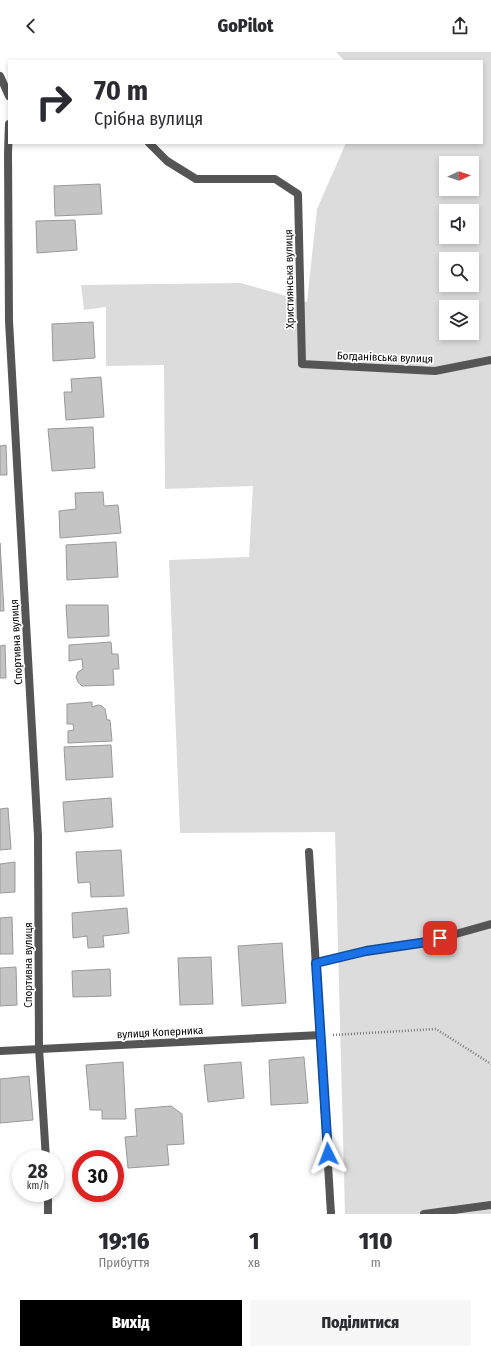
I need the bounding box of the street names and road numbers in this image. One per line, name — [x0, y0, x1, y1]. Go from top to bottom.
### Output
street label: Християнська вулиця — [282, 229, 297, 329]
street label: Богданівська вулиця — [337, 349, 433, 366]
street label: Спортивна вулиця — [8, 599, 25, 685]
street label: Спортивна вулиця — [22, 922, 35, 1008]
street label: вулиця Коперника — [117, 1024, 203, 1041]

